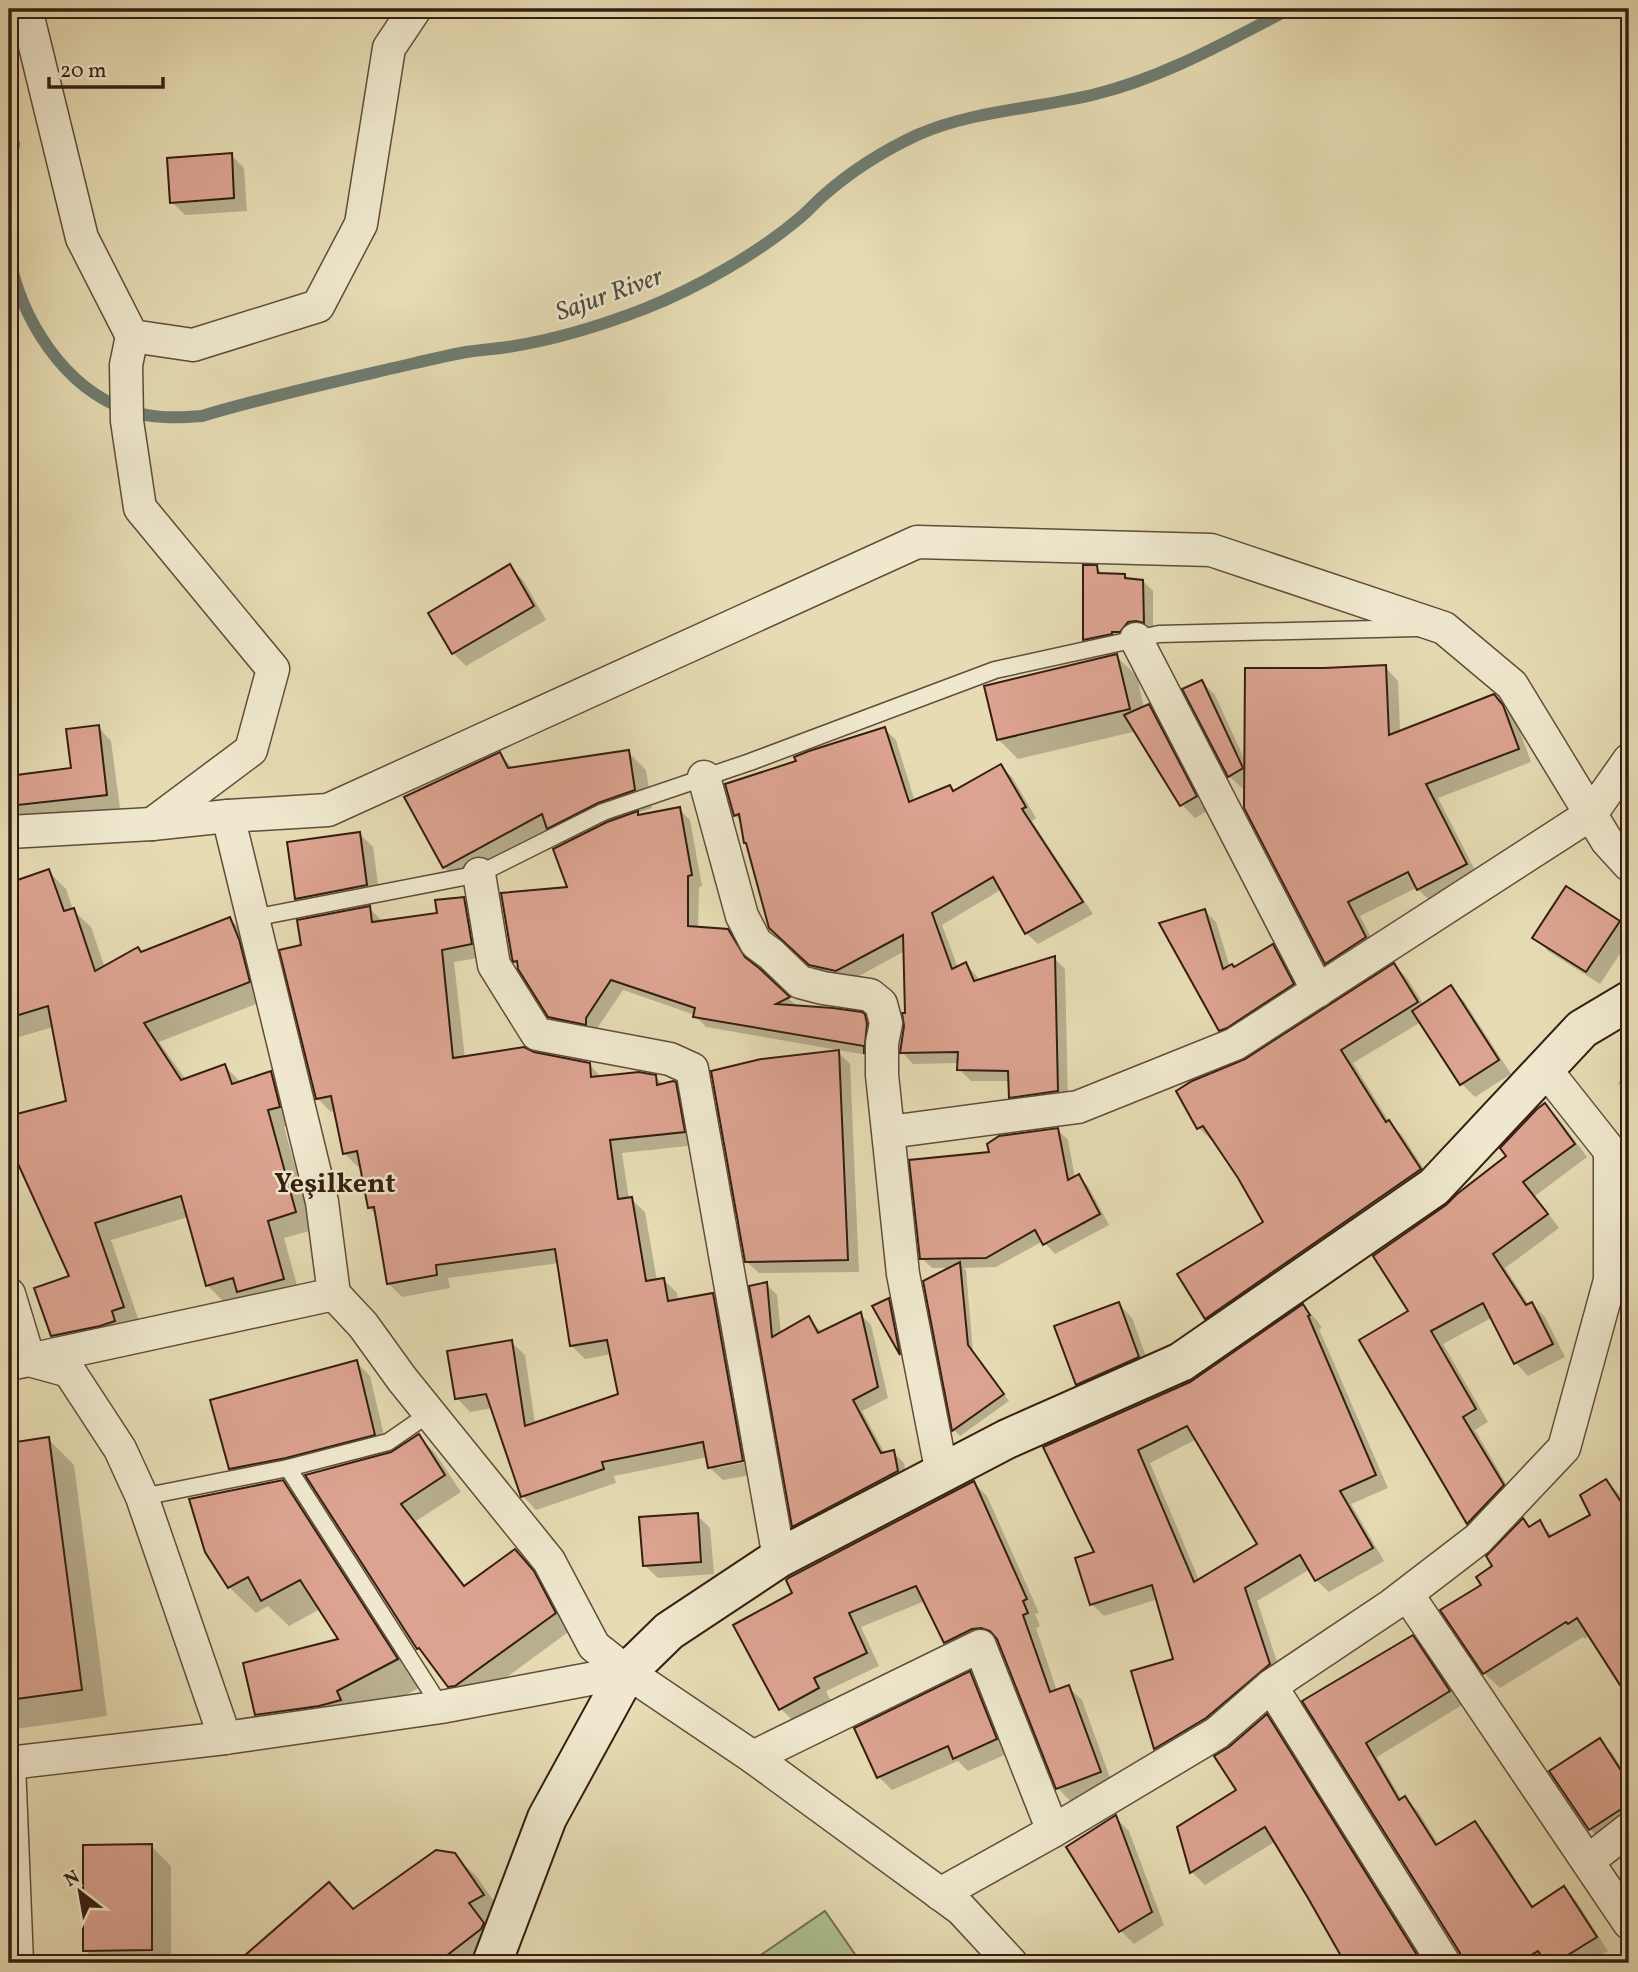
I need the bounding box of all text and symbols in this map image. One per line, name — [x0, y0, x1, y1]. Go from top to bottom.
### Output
scale bar — [49, 46, 163, 90]
text: 20 m — [60, 57, 106, 86]
water label: Sajur River — [551, 259, 669, 331]
district label: Yeşilkent — [274, 1165, 396, 1204]
north arrow — [46, 1856, 116, 1926]
text: N — [60, 1864, 85, 1894]

